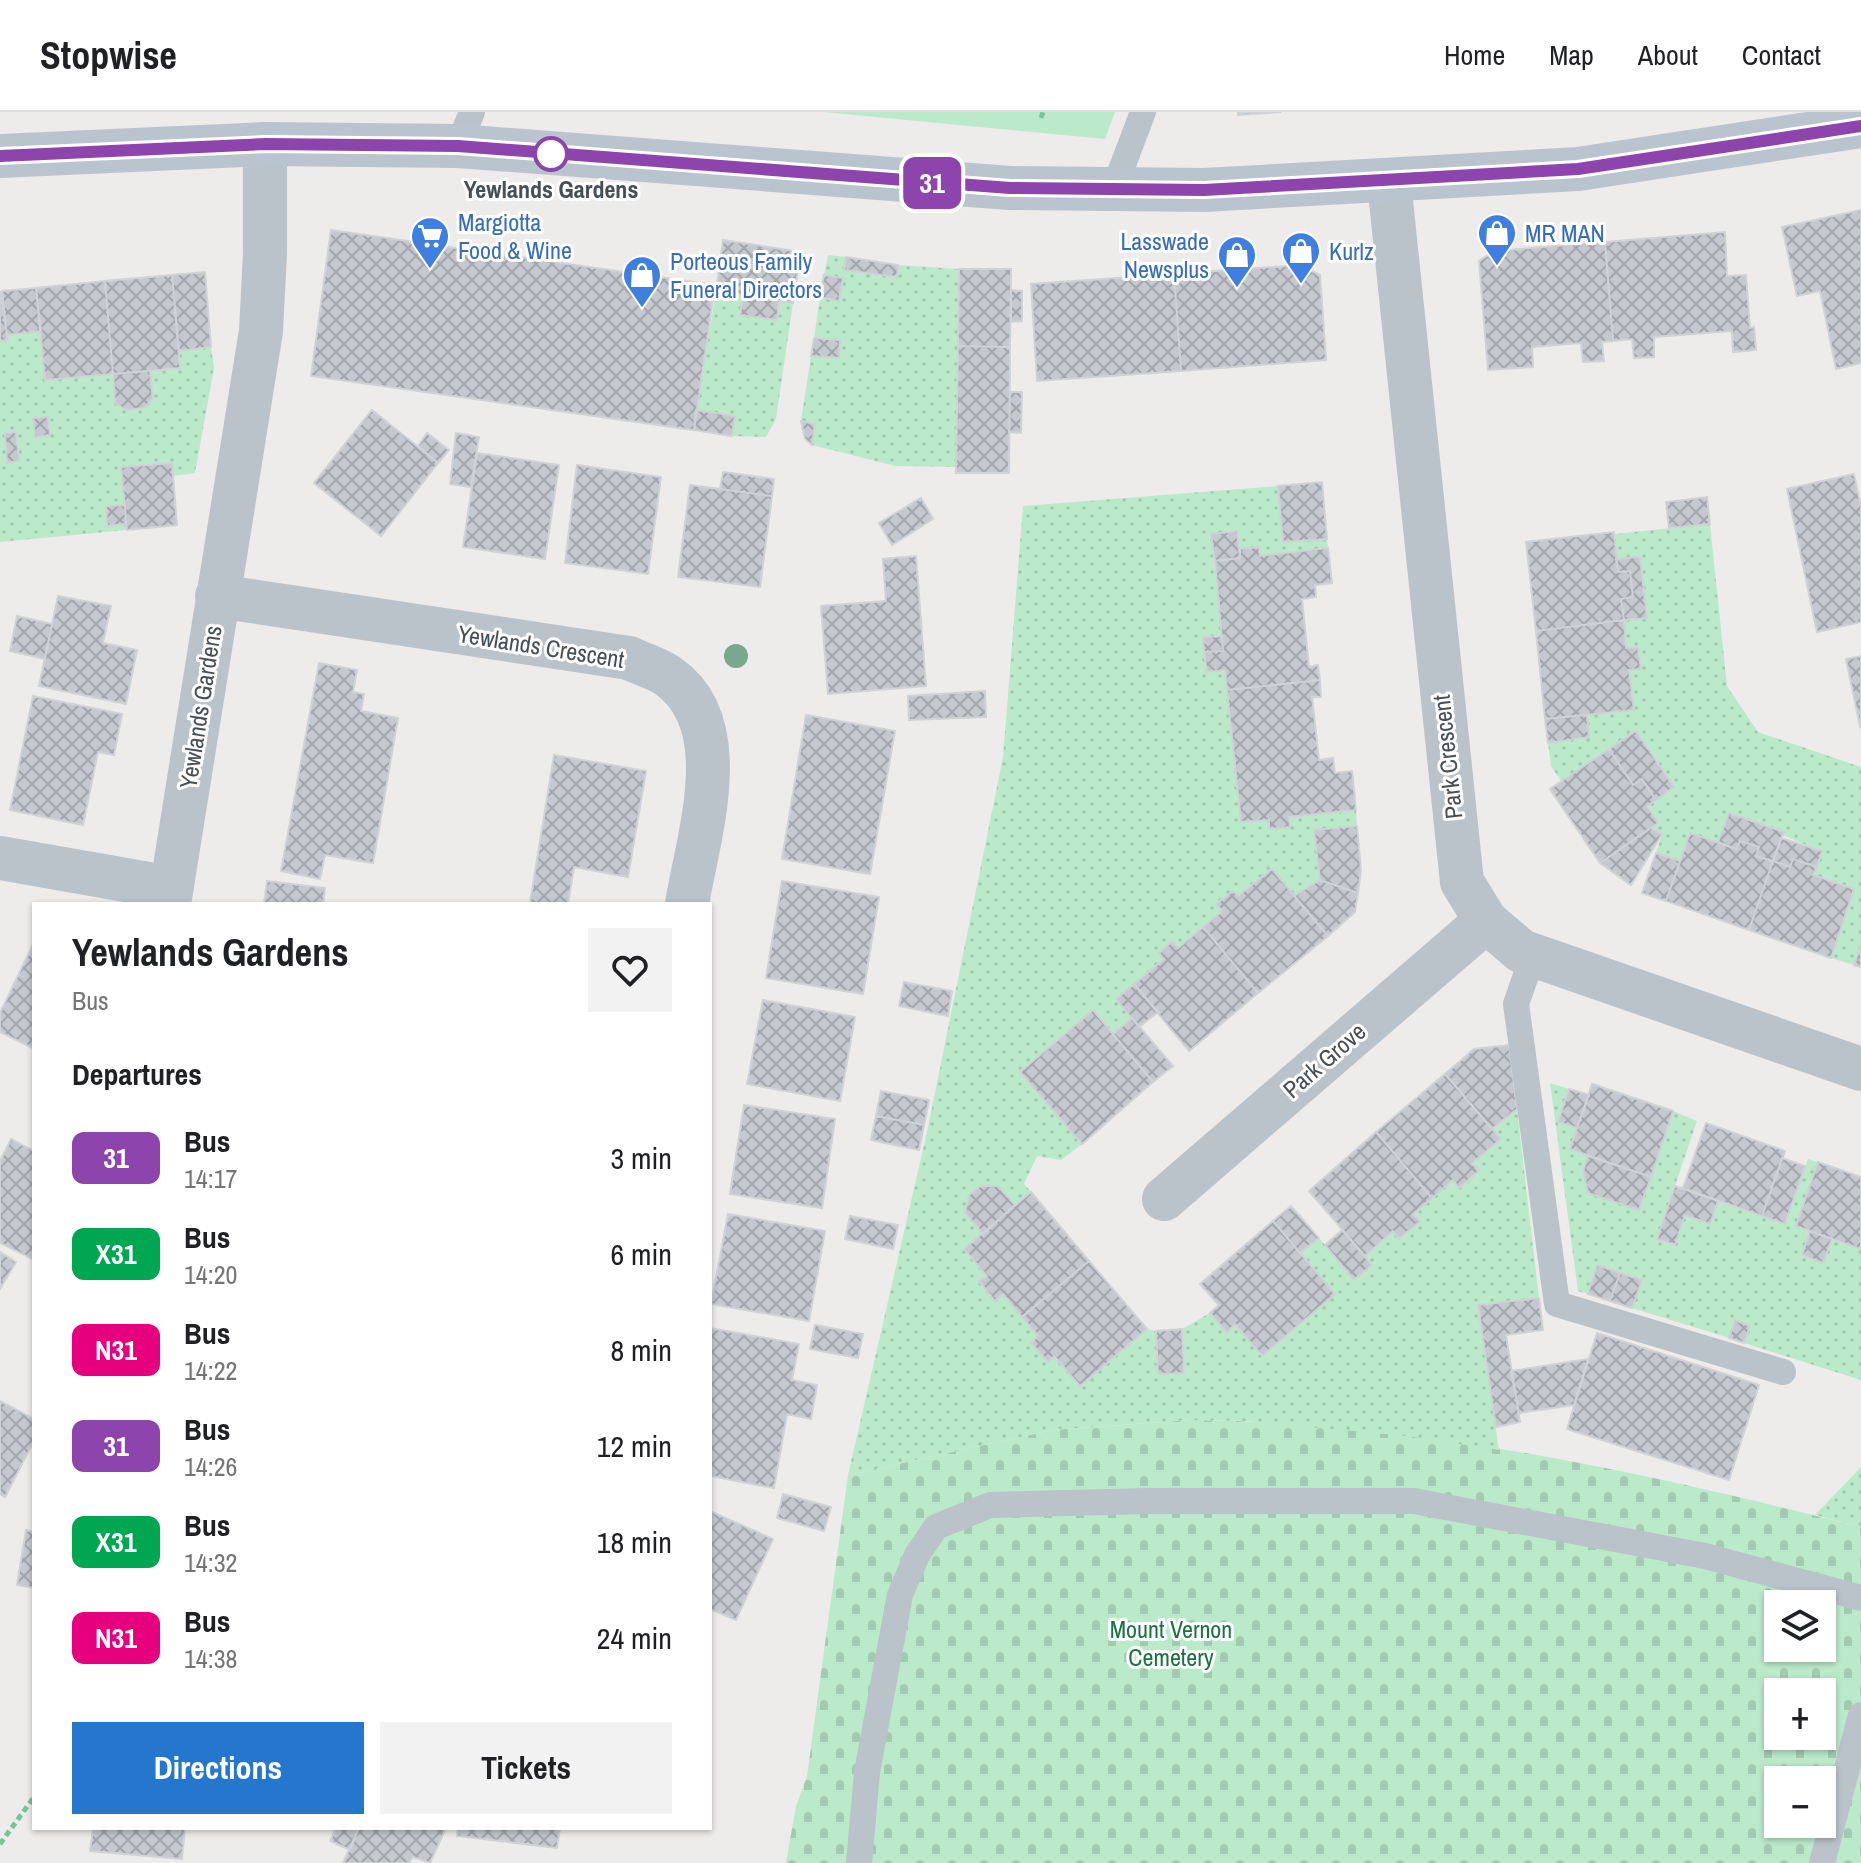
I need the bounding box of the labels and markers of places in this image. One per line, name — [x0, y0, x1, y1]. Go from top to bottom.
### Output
marker: Yewlands Gardens — [534, 137, 568, 171]
place label: Yewlands Gardens — [464, 173, 638, 205]
place label: Margiotta Food & Wine — [458, 206, 572, 266]
shop icon: MR MAN — [1476, 212, 1518, 267]
supermarket icon: Margiotta Food & Wine — [409, 215, 451, 270]
place label: MR MAN — [1525, 217, 1605, 249]
place label: Lasswade Newsplus — [1120, 225, 1209, 285]
shop icon: Kurlz — [1280, 230, 1322, 285]
shop icon: Lasswade Newsplus — [1216, 234, 1258, 289]
place label: Kurlz — [1329, 235, 1374, 267]
place label: Porteous Family Funeral Directors — [670, 245, 822, 305]
shop icon: Porteous Family Funeral Directors — [621, 254, 663, 309]

